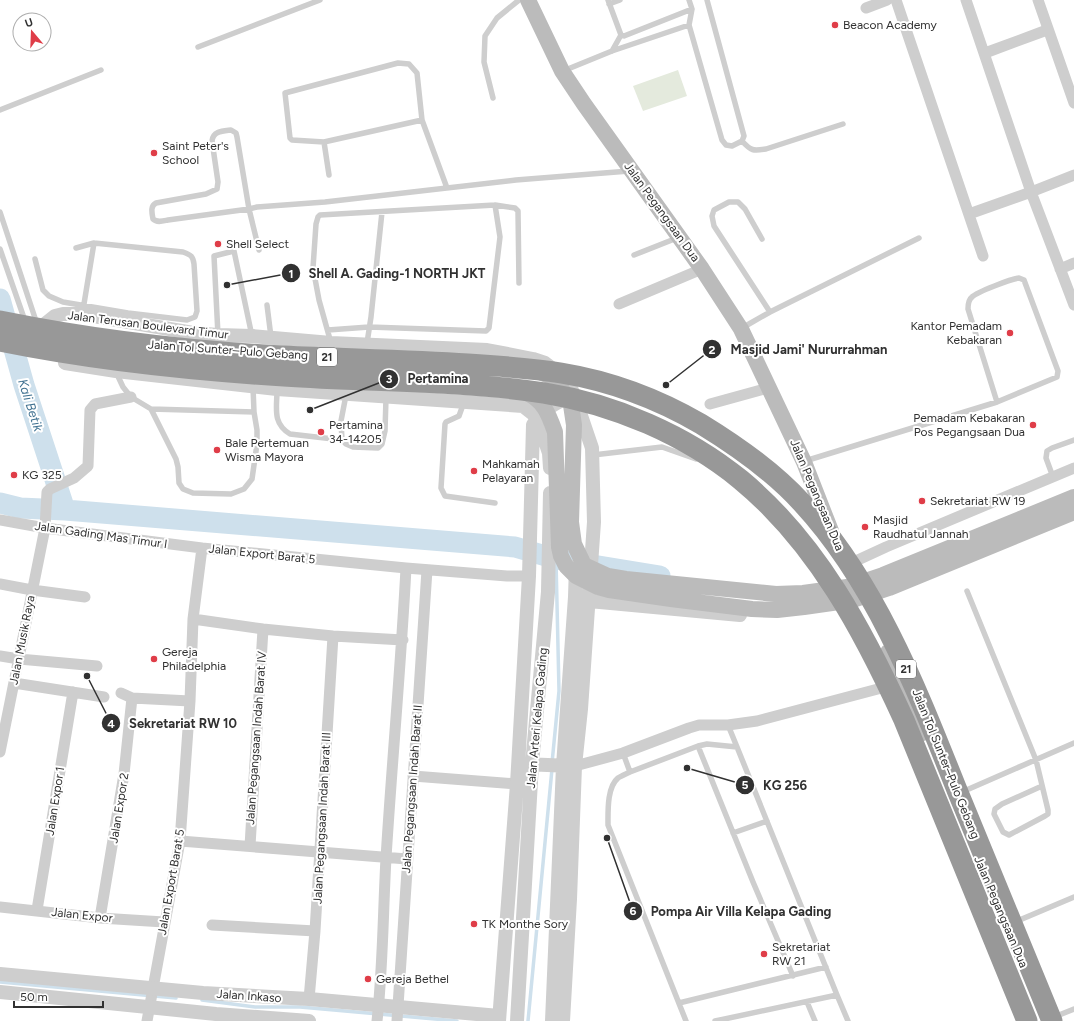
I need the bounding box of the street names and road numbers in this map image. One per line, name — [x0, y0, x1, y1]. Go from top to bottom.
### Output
street label: Jalan Pegangsaan Dua — [621, 160, 703, 264]
street label: Jalan Terusan Boulevard Timur — [67, 308, 229, 342]
street label: Jalan Tol Sunter–Pulo Gebang — [148, 337, 308, 363]
road number: 21 — [317, 348, 337, 366]
street label: Jalan Pegangsaan Dua — [787, 437, 847, 553]
street label: Jalan Gading Mas Timur I — [34, 519, 168, 551]
street label: Jalan Export Barat 5 — [208, 541, 316, 567]
street label: Jalan Musik Raya — [6, 594, 38, 686]
street label: Jalan Arteri Kelapa Gading — [524, 647, 550, 789]
street label: Jalan Pegangsaan Indah Barat IV — [243, 650, 269, 825]
road number: 21 — [896, 660, 916, 678]
street label: Jalan Tol Sunter–Pulo Gebang — [909, 687, 983, 841]
street label: Jalan Pegangsaan Indah Barat II — [399, 704, 425, 874]
street label: Jalan Pegangsaan Indah Barat III — [311, 732, 333, 904]
street label: Jalan Expor 1 — [43, 766, 67, 836]
street label: Jalan Expor 2 — [107, 772, 131, 844]
street label: Jalan Export Barat 5 — [155, 828, 187, 936]
street label: Jalan Pegangsaan Dua — [971, 854, 1031, 970]
street label: Jalan Expor — [51, 905, 113, 925]
street label: Jalan Inkaso — [216, 987, 282, 1005]

